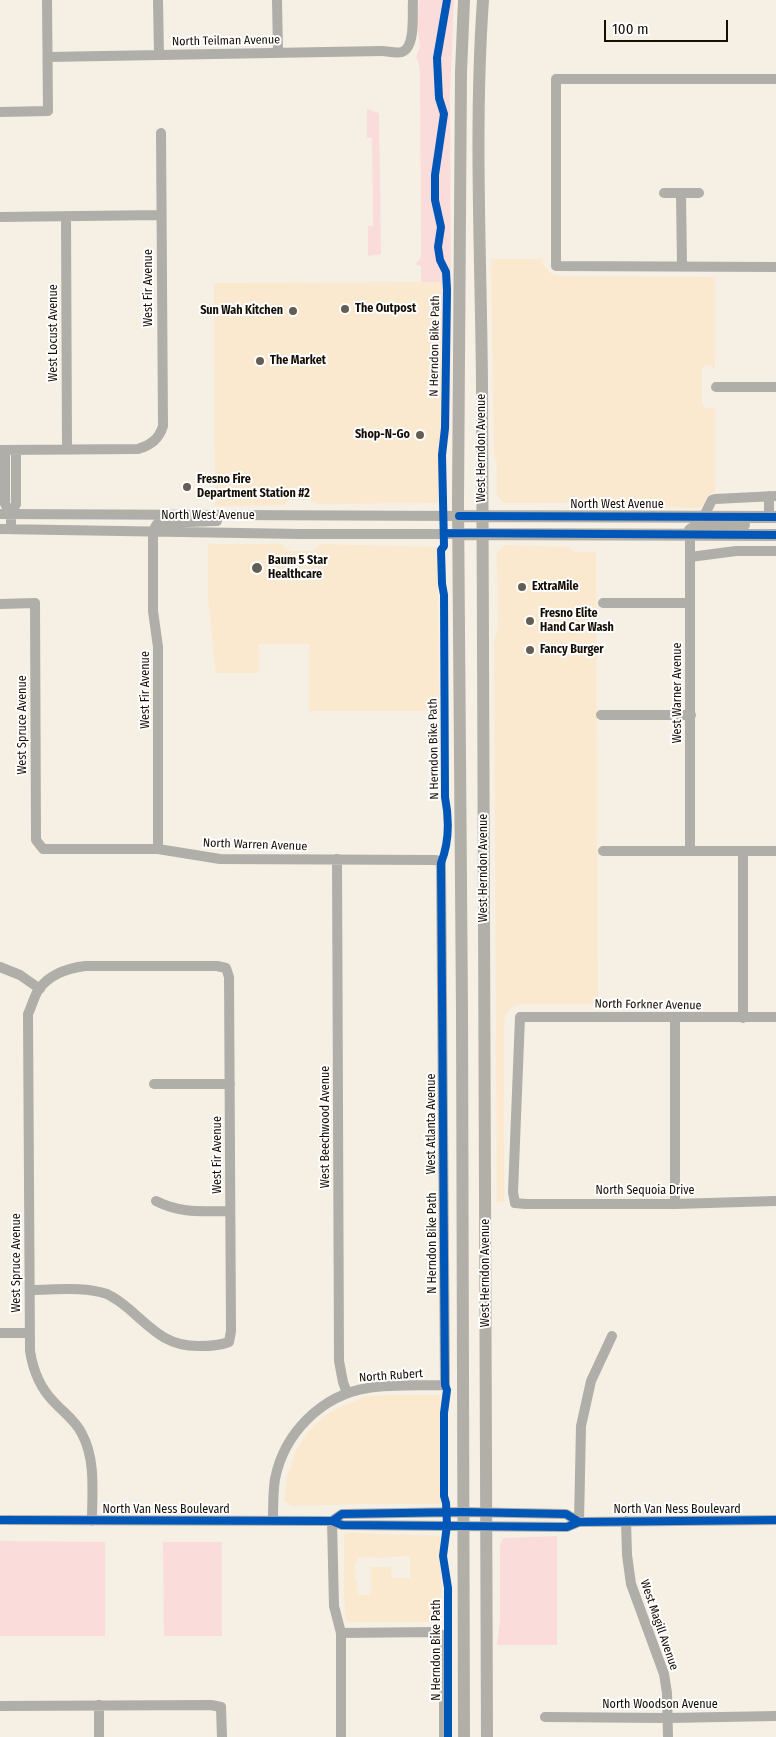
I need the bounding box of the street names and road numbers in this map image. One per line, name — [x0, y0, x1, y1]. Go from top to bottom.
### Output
street label: North Teilman Avenue — [172, 33, 280, 49]
street label: West Fir Avenue — [142, 249, 156, 327]
street label: West Locust Avenue — [47, 284, 61, 382]
street label: N Herndon Bike Path — [427, 295, 443, 397]
street label: West Herndon Avenue — [475, 394, 489, 502]
street label: North West Avenue — [570, 498, 664, 512]
street label: North West Avenue — [161, 509, 255, 523]
street label: West Warner Avenue — [671, 643, 685, 743]
street label: West Fir Avenue — [139, 651, 153, 729]
street label: West Spruce Avenue — [16, 675, 30, 775]
street label: N Herndon Bike Path — [426, 698, 442, 800]
street label: West Herndon Avenue — [477, 814, 491, 922]
street label: North Warren Avenue — [203, 836, 307, 854]
street label: North Forkner Avenue — [594, 997, 702, 1013]
street label: West Beechwood Avenue — [319, 1066, 333, 1188]
street label: West Atlanta Avenue — [425, 1074, 439, 1174]
street label: West Fir Avenue — [211, 1116, 225, 1194]
street label: North Sequoia Drive — [596, 1184, 694, 1198]
street label: N Herndon Bike Path — [426, 1192, 440, 1294]
street label: West Spruce Avenue — [10, 1213, 24, 1313]
street label: West Herndon Avenue — [479, 1219, 493, 1327]
street label: North Rubert — [359, 1367, 423, 1385]
street label: North Van Ness Boulevard — [102, 1503, 230, 1517]
street label: North Van Ness Boulevard — [613, 1503, 741, 1517]
street label: West Magill Avenue — [637, 1578, 681, 1672]
street label: N Herndon Bike Path — [430, 1599, 444, 1701]
street label: North Woodson Avenue — [602, 1698, 718, 1712]

